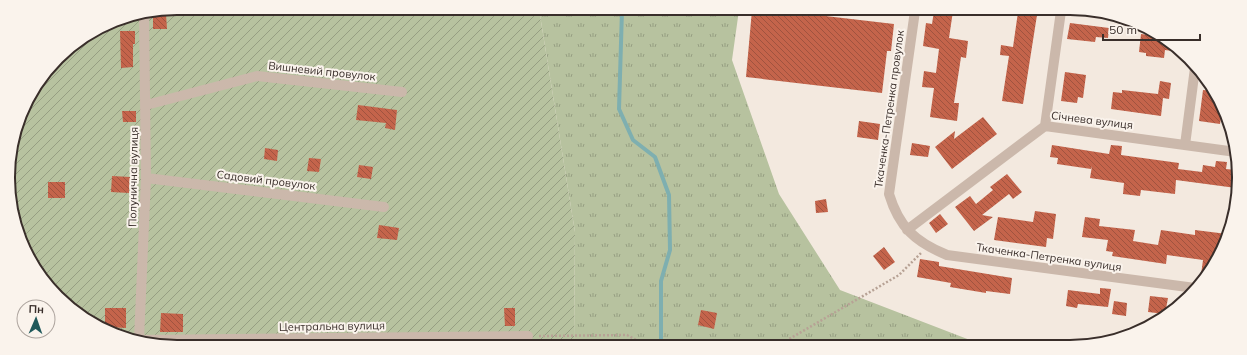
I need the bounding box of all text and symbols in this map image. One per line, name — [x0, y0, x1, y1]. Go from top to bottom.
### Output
scale bar — [1103, 16, 1200, 42]
text: 50 m — [1109, 22, 1137, 37]
street label: Ткаченка-Петренка провулок — [871, 29, 907, 189]
street label: Вишневий провулок — [268, 58, 376, 84]
street label: Січнева вулиця — [1050, 108, 1134, 132]
street label: Полунична вулиця — [125, 127, 141, 227]
street label: Садовий провулок — [216, 167, 316, 193]
street label: Ткаченка-Петренка вулиця — [975, 240, 1123, 274]
north arrow — [16, 299, 56, 339]
text: Пн — [28, 302, 44, 316]
street label: Центральна вулиця — [279, 318, 385, 334]

